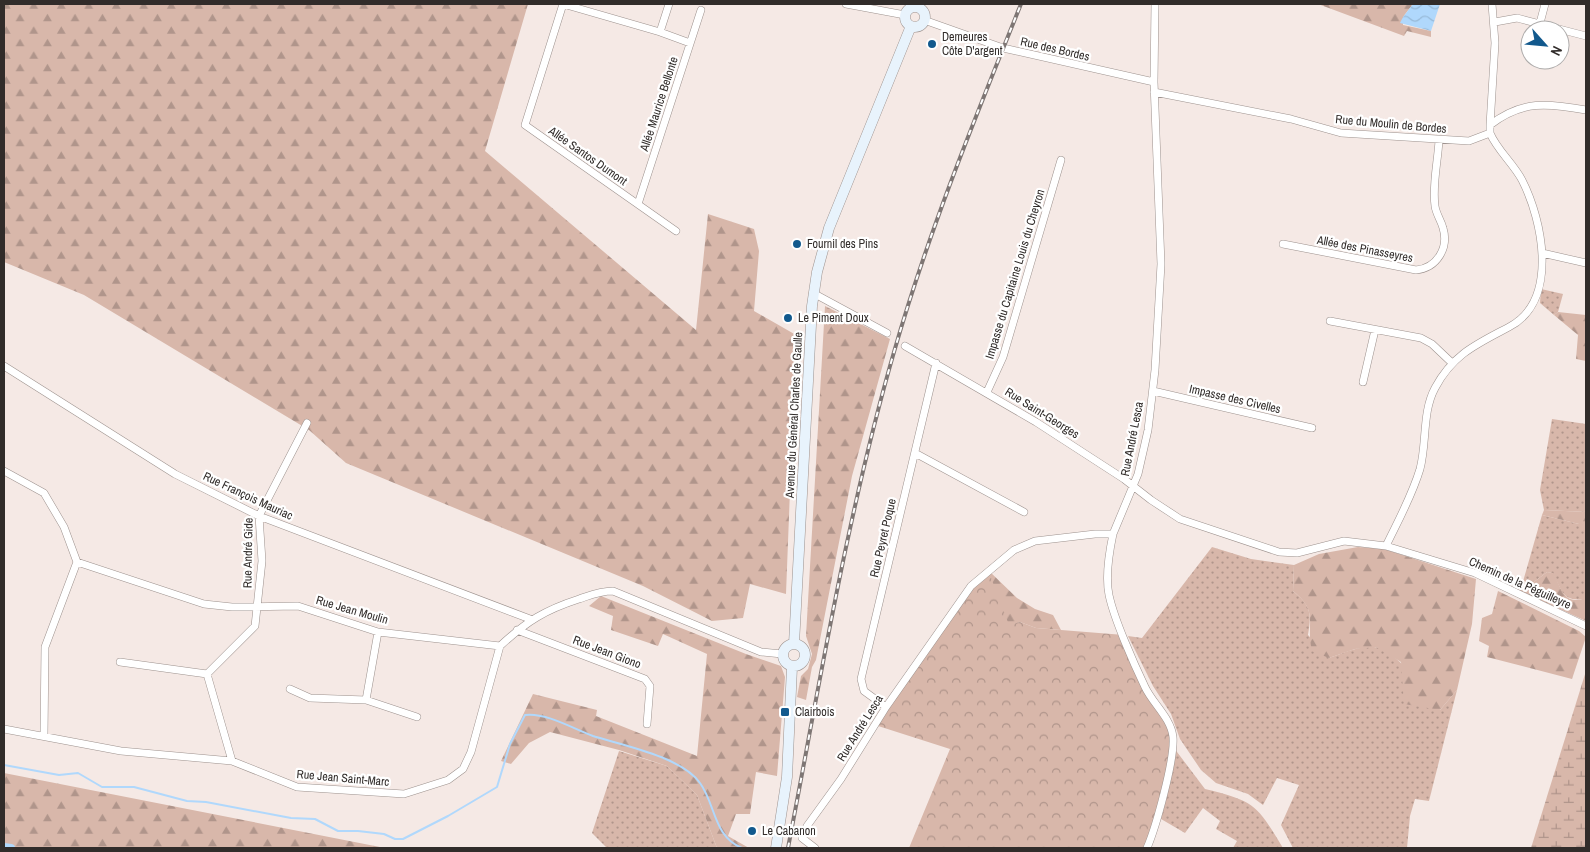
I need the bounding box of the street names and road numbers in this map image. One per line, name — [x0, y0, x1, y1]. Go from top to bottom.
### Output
street label: Rue des Bordes — [1019, 33, 1091, 65]
street label: Allée Maurice Bellonte — [636, 55, 682, 154]
street label: Rue du Moulin de Bordes — [1335, 111, 1447, 137]
street label: Allée Santos Dumont — [545, 122, 631, 189]
street label: Impasse du Capitaine Louis du Cheyron — [982, 187, 1048, 361]
street label: Allée des Pinasseyres — [1315, 232, 1414, 266]
street label: Avenue du Général Charles de Gaulle — [782, 332, 806, 499]
street label: Impasse des Civelles — [1188, 381, 1282, 417]
street label: Rue Saint-Georges — [1002, 384, 1082, 442]
street label: Rue André Lesca — [1117, 400, 1147, 478]
street label: Rue François Mauriac — [201, 468, 296, 524]
street label: Rue Peyret Poque — [866, 497, 900, 579]
street label: Rue André Gide — [239, 518, 257, 588]
street label: Chemin de la Péguilleyre — [1466, 553, 1574, 613]
street label: Rue Jean Moulin — [314, 592, 390, 628]
street label: Rue Jean Giono — [571, 632, 643, 672]
street label: Rue André Lesca — [833, 691, 887, 764]
street label: Rue Jean Saint-Marc — [296, 766, 390, 790]

